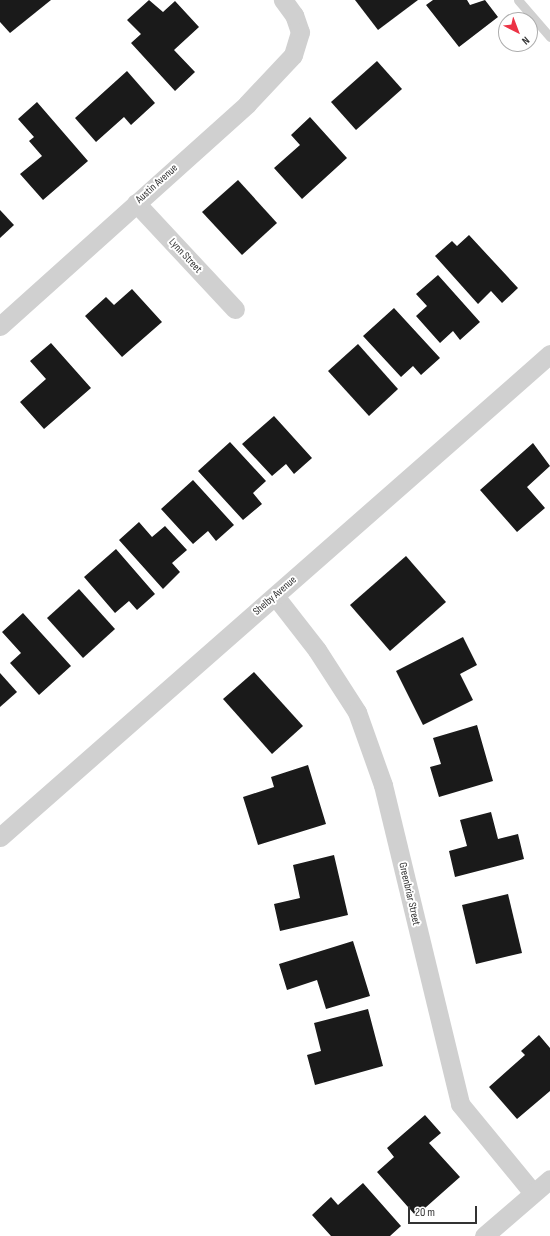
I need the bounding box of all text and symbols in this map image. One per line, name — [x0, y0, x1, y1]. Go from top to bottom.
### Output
north arrow — [498, 12, 538, 52]
text: N — [519, 34, 532, 47]
street label: Austin Avenue — [133, 162, 181, 206]
street label: Lynn Street — [166, 236, 204, 276]
street label: Shelby Avenue — [251, 574, 299, 618]
street label: Greenbriar Street — [395, 861, 423, 927]
scale bar — [410, 1198, 479, 1224]
text: 20 m — [415, 1205, 435, 1220]

